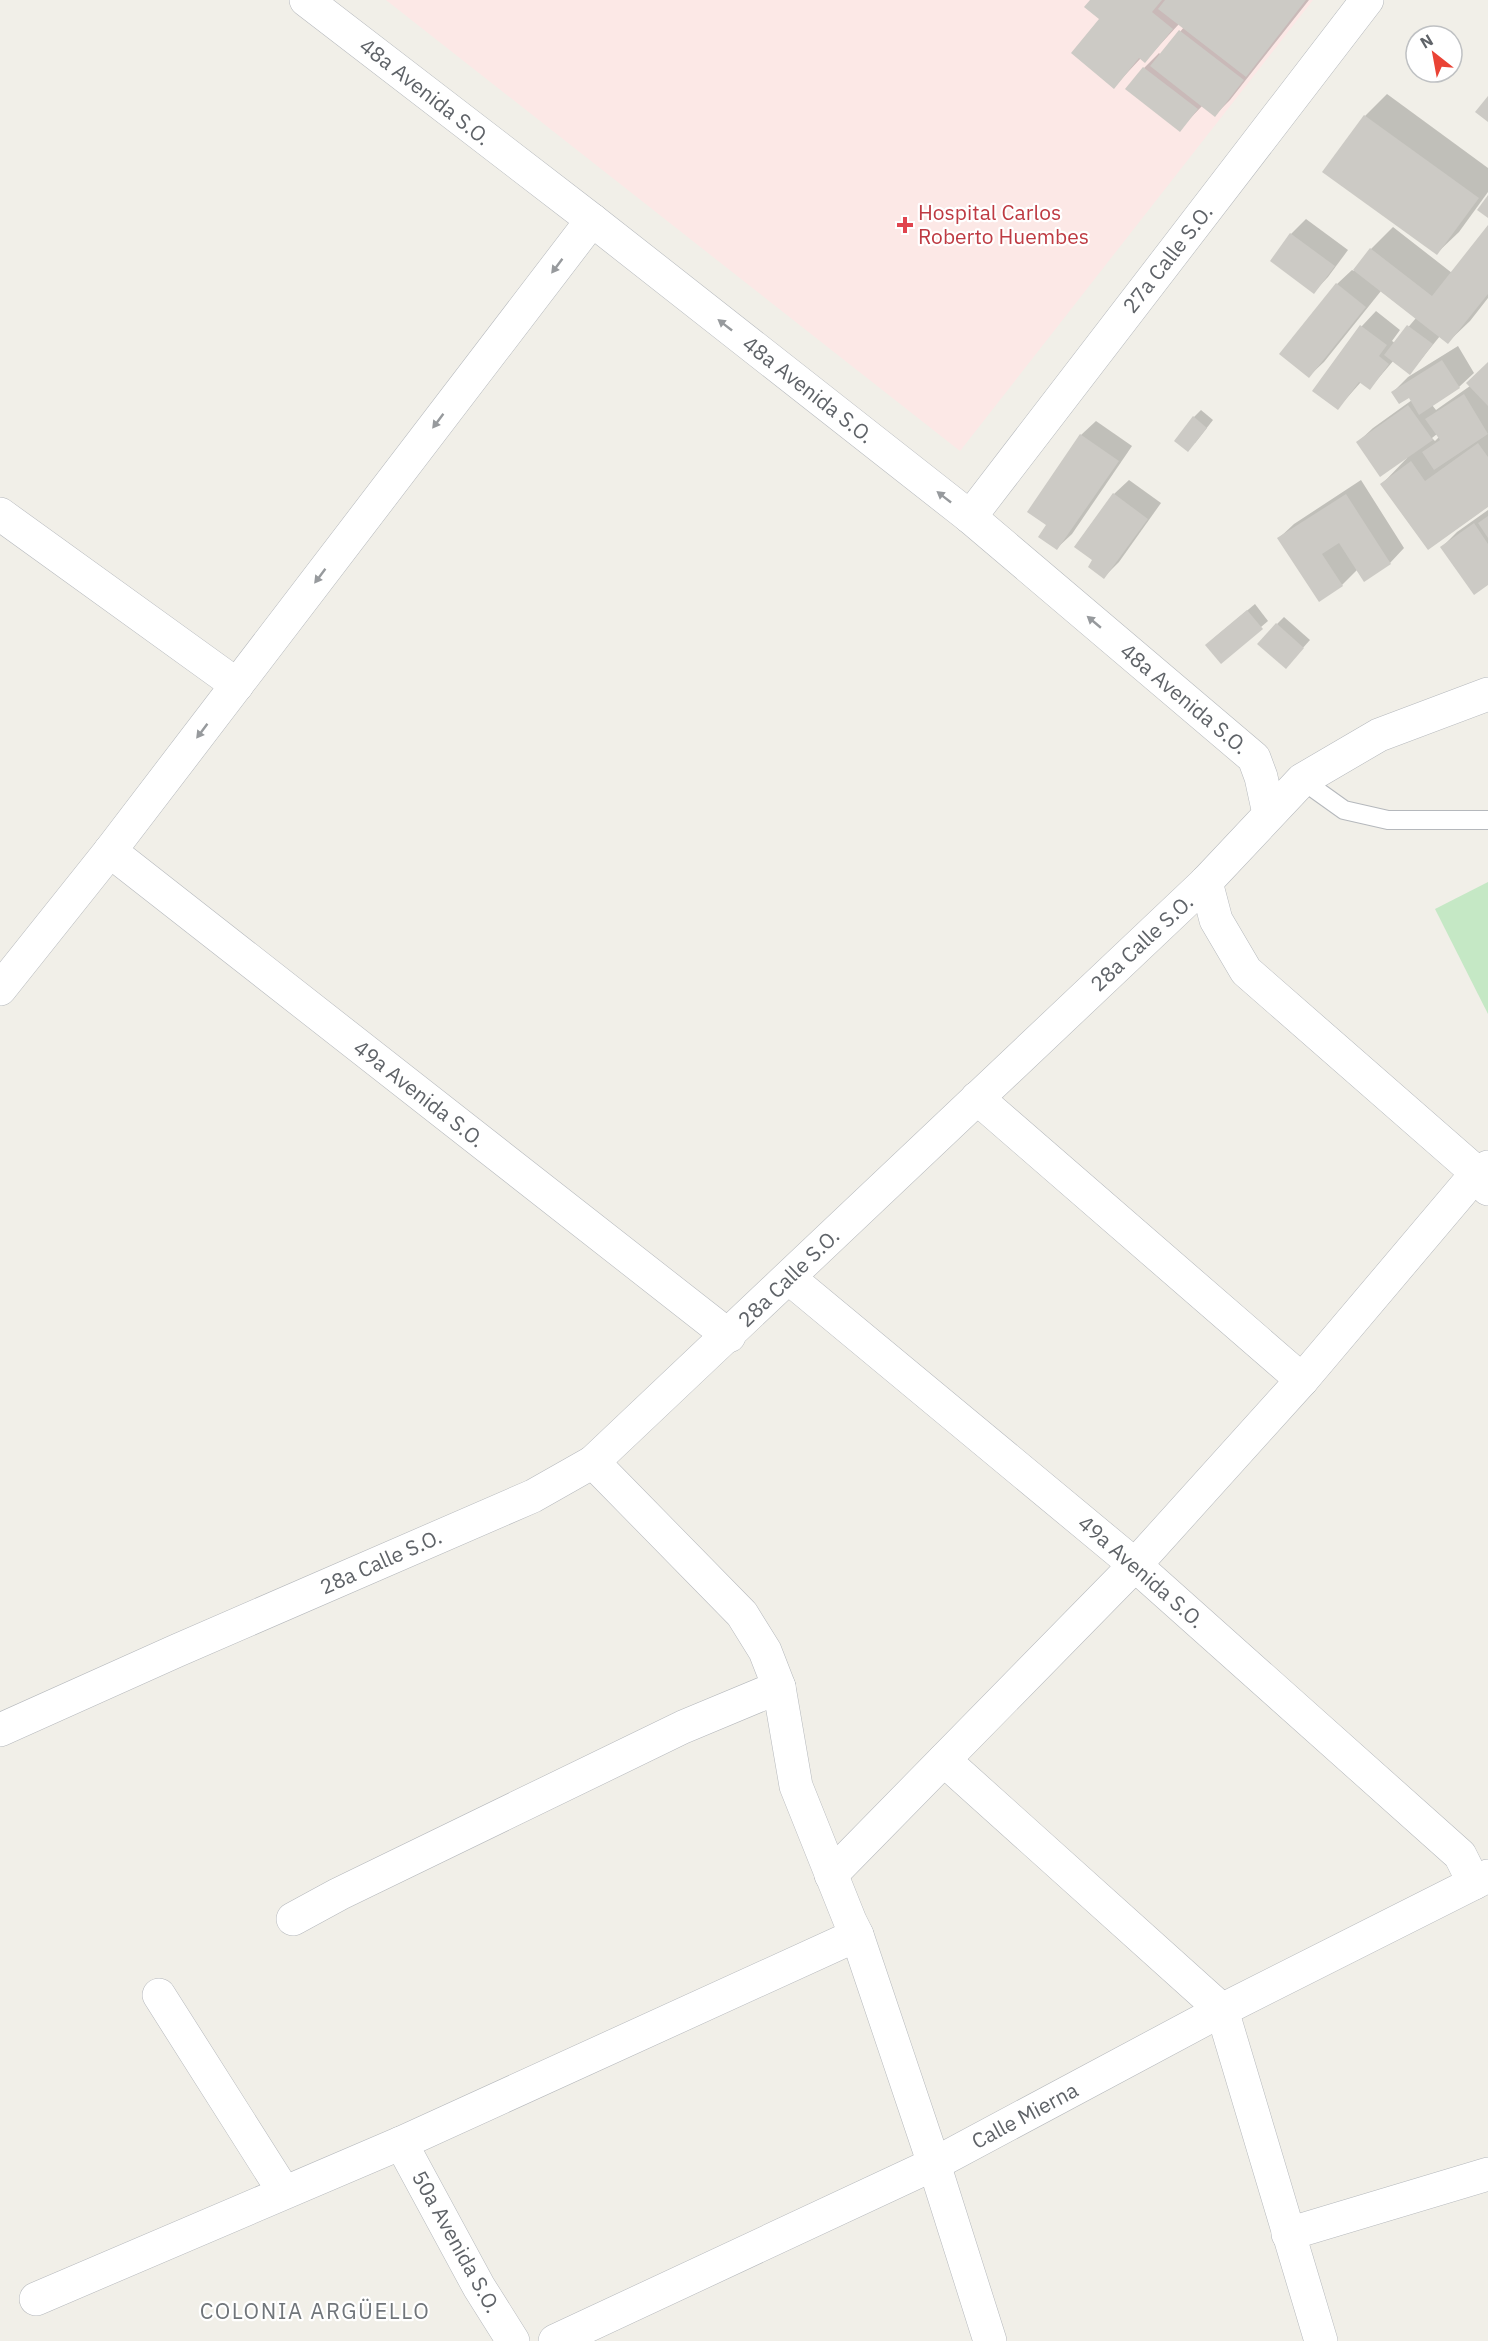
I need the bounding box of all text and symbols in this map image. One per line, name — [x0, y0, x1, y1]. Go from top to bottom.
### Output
north arrow — [1404, 24, 1464, 84]
text: N — [1416, 30, 1436, 53]
street label: 48a Avenida S.O. — [354, 31, 497, 151]
place label: Hospital Carlos Roberto Huembes — [918, 198, 1089, 250]
street label: 27a Calle S.O. — [1116, 198, 1218, 318]
marker: Hospital Carlos Roberto Huembes — [896, 216, 914, 234]
one-way arrow — [551, 259, 563, 274]
one-way arrow — [717, 318, 733, 331]
street label: 48a Avenida S.O. — [737, 329, 880, 449]
one-way arrow — [433, 414, 445, 429]
one-way arrow — [937, 492, 952, 504]
one-way arrow — [314, 568, 326, 584]
one-way arrow — [1086, 616, 1102, 629]
street label: 48a Avenida S.O. — [1115, 636, 1254, 760]
one-way arrow — [196, 724, 208, 739]
street label: 28a Calle S.O. — [1084, 887, 1199, 997]
street label: 49a Avenida S.O. — [348, 1033, 491, 1153]
street label: 28a Calle S.O. — [732, 1222, 845, 1333]
street label: 49a Avenida S.O. — [1073, 1509, 1211, 1634]
street label: 28a Calle S.O. — [315, 1522, 446, 1600]
street label: Calle Mierna — [966, 2075, 1083, 2155]
street label: 50a Avenida S.O. — [406, 2165, 508, 2318]
district label: COLONIA ARGÜELLO — [200, 2296, 430, 2325]

